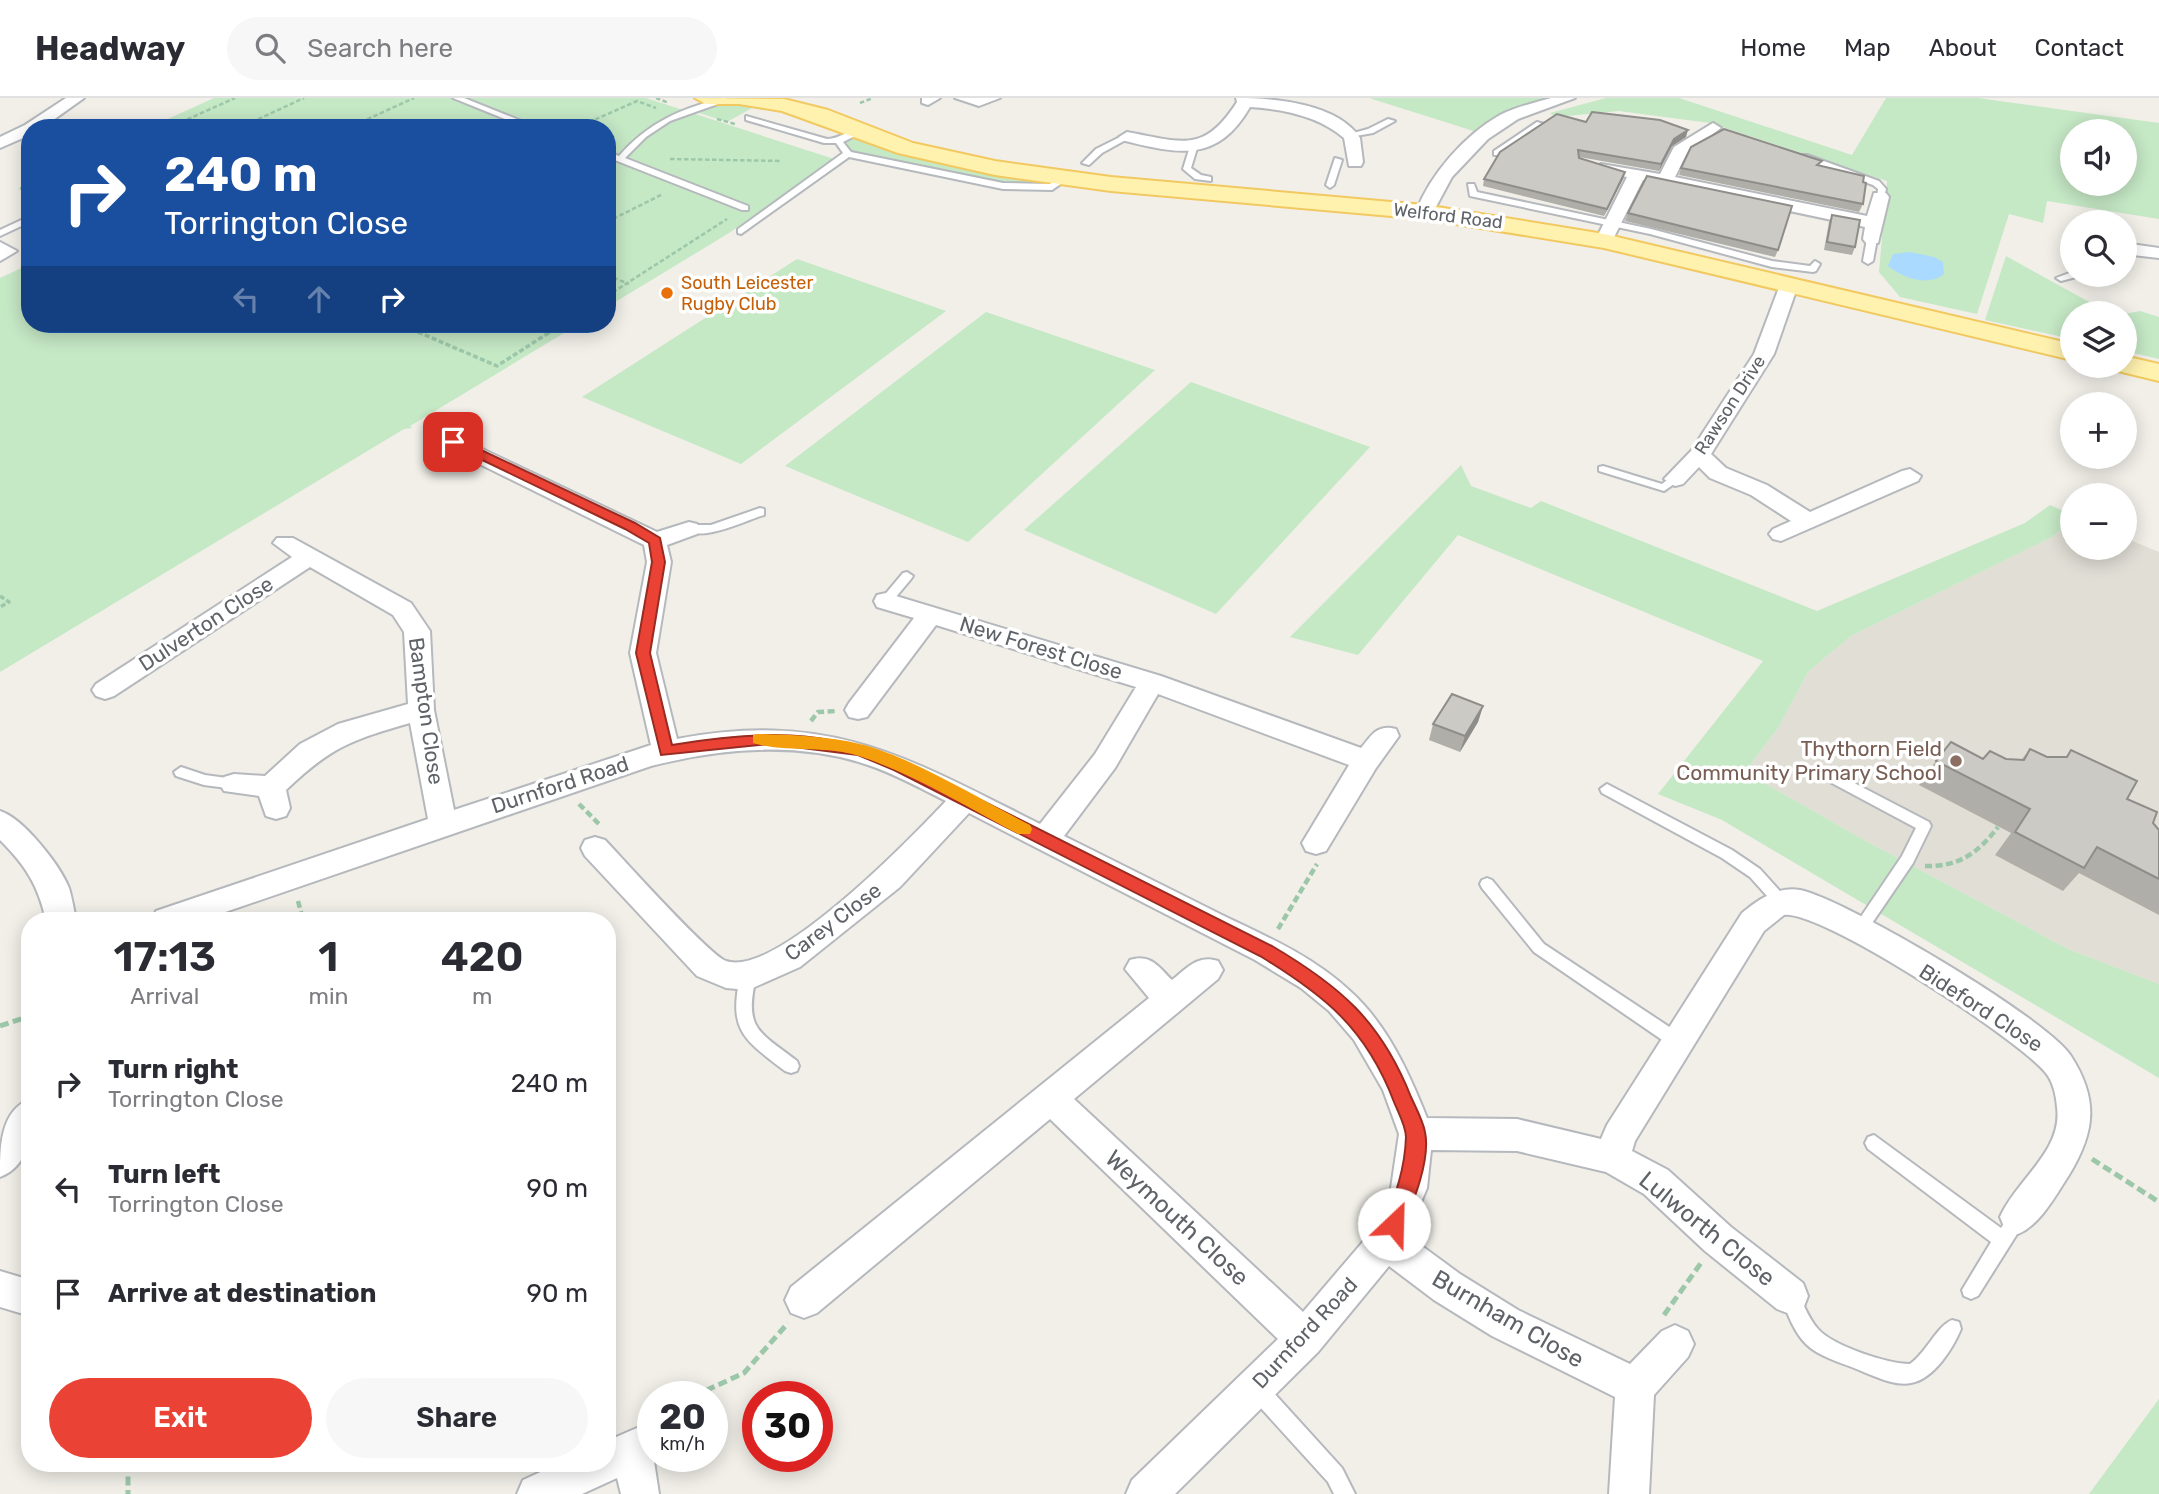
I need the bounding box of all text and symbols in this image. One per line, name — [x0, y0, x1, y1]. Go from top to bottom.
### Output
search box — [227, 17, 717, 80]
text: Headway — [35, 29, 185, 68]
icon: search — [251, 29, 289, 67]
text: Search here — [307, 33, 453, 64]
text: Home — [1740, 34, 1806, 62]
text: Map — [1844, 34, 1891, 62]
text: About — [1929, 34, 1997, 62]
text: Contact — [2035, 34, 2124, 62]
map controls — [2060, 119, 2137, 560]
button: sound — [2060, 119, 2137, 196]
text: 240 m — [164, 145, 318, 203]
icon: right — [49, 147, 140, 238]
street label: Welford Road — [1392, 198, 1504, 234]
text: Torrington Close — [164, 204, 408, 242]
button: search — [2060, 210, 2137, 287]
place label: South Leicester Rugby Club — [681, 272, 813, 315]
icon: left — [227, 280, 265, 318]
icon: ahead — [300, 280, 338, 318]
icon: right — [373, 280, 411, 318]
marker: South Leicester Rugby Club — [659, 285, 675, 301]
button: layers — [2060, 301, 2137, 378]
street label: Rawson Drive — [1690, 351, 1770, 459]
button: + — [2060, 392, 2137, 469]
pin — [423, 412, 483, 472]
icon: arrive — [434, 423, 472, 461]
button: − — [2060, 483, 2137, 560]
street label: Dulverton Close — [134, 571, 278, 676]
street label: New Forest Close — [957, 611, 1126, 684]
street label: Bampton Close — [404, 636, 449, 786]
place label: Thythorn Field Community Primary School — [1676, 736, 1942, 785]
street label: Durnford Road — [488, 751, 632, 818]
marker: Thythorn Field Community Primary School — [1948, 753, 1964, 769]
street label: Carey Close — [779, 877, 886, 966]
text: 17:13 — [113, 932, 216, 982]
text: 1 — [318, 932, 338, 982]
text: 420 — [441, 932, 524, 982]
street label: Bideford Close — [1915, 958, 2048, 1057]
text: Arrival — [130, 982, 199, 1010]
text: min — [308, 982, 348, 1010]
text: m — [472, 982, 492, 1010]
text: Turn right — [108, 1054, 238, 1085]
icon: right — [49, 1065, 87, 1103]
text: 240 m — [511, 1068, 588, 1099]
text: Torrington Close — [108, 1085, 284, 1113]
street label: Weymouth Close — [1100, 1144, 1254, 1292]
text: Turn left — [108, 1159, 220, 1190]
street label: Lulworth Close — [1634, 1166, 1780, 1292]
icon: left — [49, 1170, 87, 1208]
text: 90 m — [527, 1173, 588, 1204]
position arrow — [1357, 1187, 1431, 1261]
text: Torrington Close — [108, 1190, 284, 1218]
street label: Burnham Close — [1427, 1264, 1589, 1374]
street label: Durnford Road — [1247, 1272, 1362, 1393]
icon: arrive — [49, 1275, 87, 1313]
text: Arrive at destination — [108, 1278, 376, 1309]
text: 90 m — [527, 1278, 588, 1309]
button: Exit — [49, 1378, 312, 1458]
button: Share — [326, 1378, 588, 1458]
speed limit sign: 30 — [742, 1381, 833, 1472]
text: 20 — [659, 1396, 706, 1438]
text: km/h — [660, 1433, 705, 1455]

